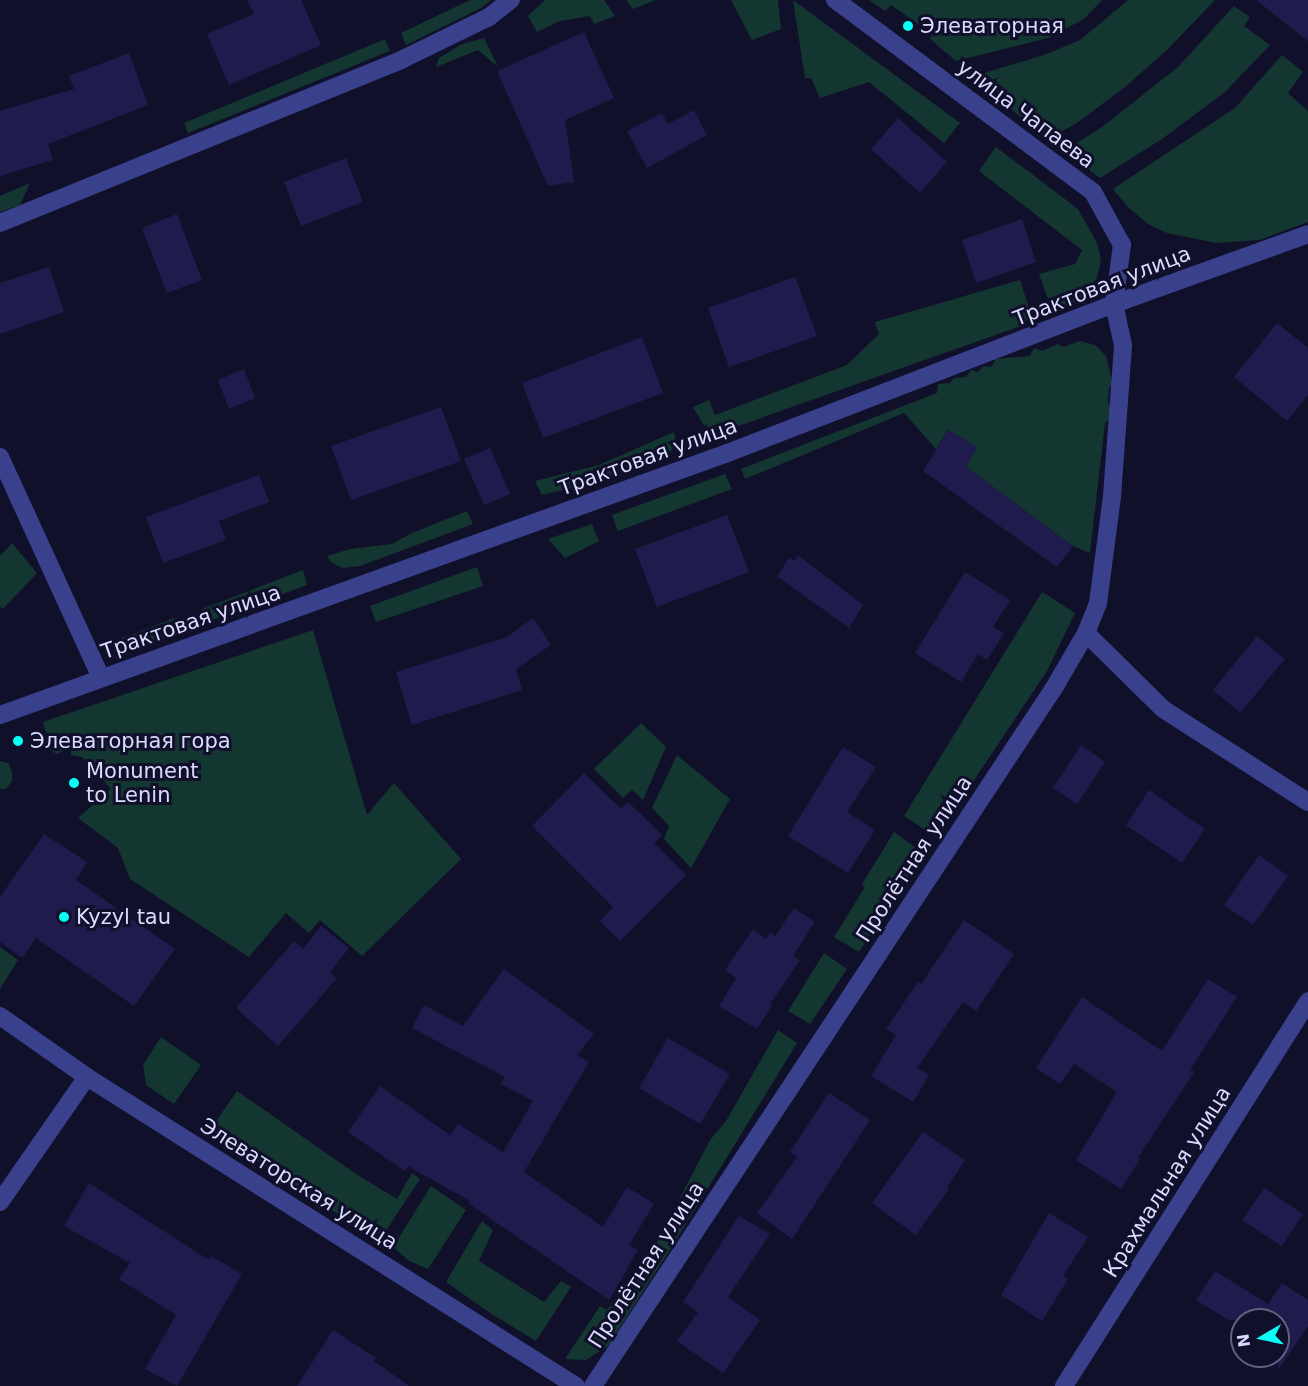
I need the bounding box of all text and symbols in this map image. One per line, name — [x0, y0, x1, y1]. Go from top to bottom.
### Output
place label: Элеваторная — [920, 13, 1064, 39]
marker: Элеваторная — [901, 19, 915, 33]
street label: улица Чапаева — [952, 54, 1100, 174]
street label: Трактовая улица — [1010, 241, 1194, 331]
street label: Трактовая улица — [555, 413, 741, 501]
street label: Трактовая улица — [98, 579, 284, 665]
place label: Элеваторная гора — [30, 728, 231, 754]
marker: Элеваторная гора — [11, 734, 25, 748]
place label: Monument to Lenin — [86, 758, 199, 808]
street label: Пролётная улица — [851, 771, 977, 947]
marker: Monument to Lenin — [67, 776, 81, 790]
place label: Kyzyl tau — [76, 904, 171, 930]
marker: Kyzyl tau — [57, 910, 71, 924]
street label: Крахмальная улица — [1098, 1082, 1236, 1282]
street label: Элеваторская улица — [196, 1113, 402, 1255]
street label: Пролётная улица — [583, 1177, 709, 1353]
north arrow — [1230, 1308, 1290, 1368]
text: N — [1233, 1332, 1254, 1349]

